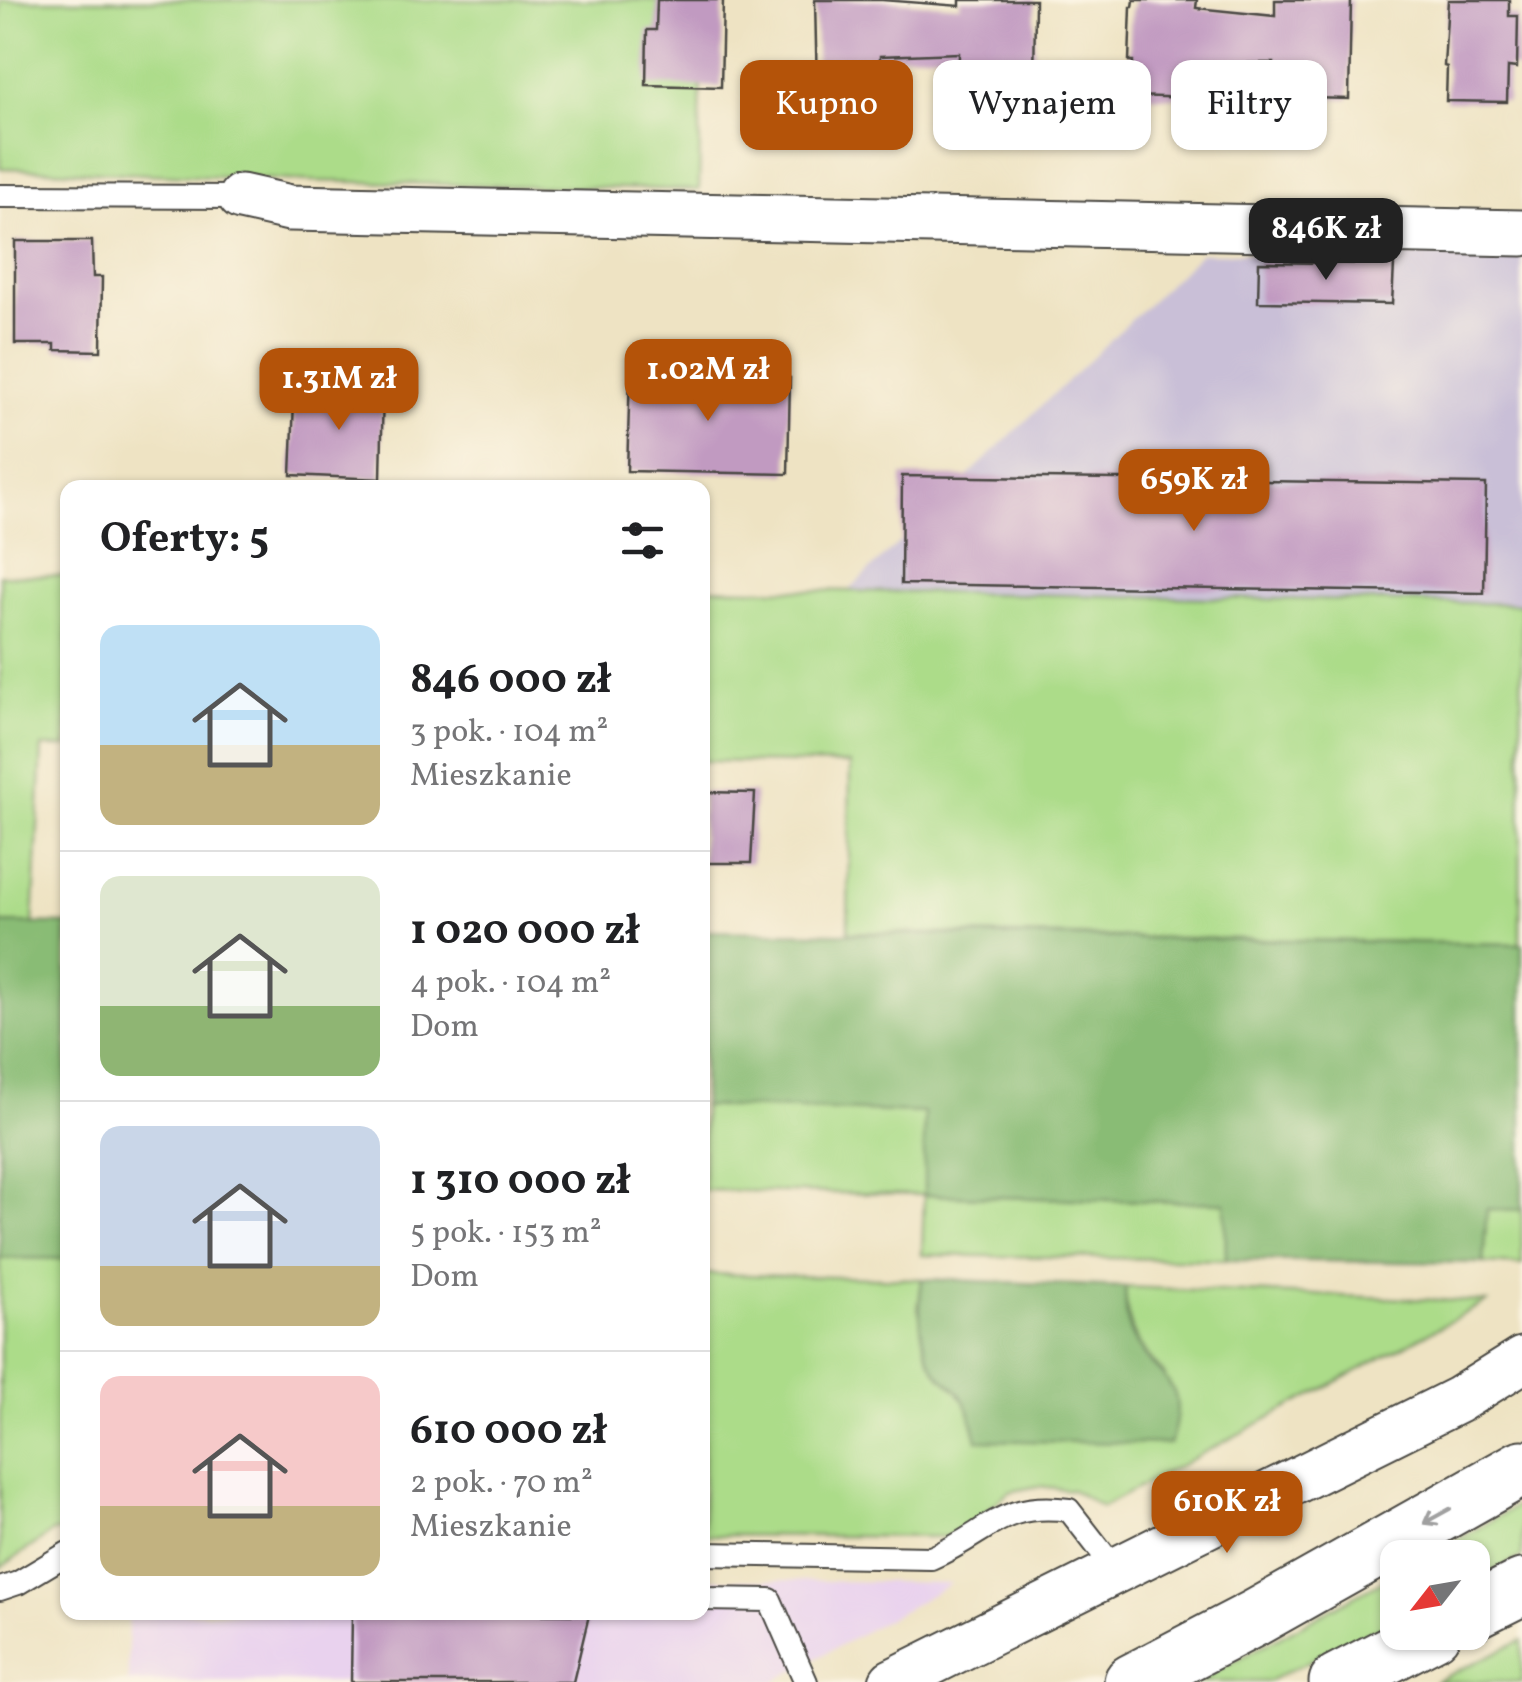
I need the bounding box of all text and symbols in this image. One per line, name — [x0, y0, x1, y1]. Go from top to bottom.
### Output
chip: Kupno — [740, 60, 913, 150]
chip: Wynajem — [933, 60, 1151, 150]
chip: Filtry — [1171, 60, 1327, 150]
pin: 846K zł — [1234, 198, 1418, 283]
text: 846K zł — [1271, 208, 1381, 252]
pin: 1.02M zł — [605, 339, 811, 424]
pin: 1.31M zł — [236, 348, 442, 433]
text: 1.02M zł — [647, 349, 769, 393]
text: 1.31M zł — [281, 358, 397, 402]
pin: 659K zł — [1102, 449, 1286, 534]
text: 659K zł — [1140, 459, 1248, 503]
text: Oferty: 5 — [100, 511, 269, 570]
icon: filters — [615, 513, 670, 568]
text: 846 000 zł — [410, 652, 611, 711]
icon: home — [180, 665, 300, 785]
text: 3 pok. · 104 m² — [410, 711, 608, 755]
text: Mieszkanie — [410, 755, 572, 799]
text: 1 020 000 zł — [410, 903, 640, 962]
icon: home — [180, 916, 300, 1036]
text: 4 pok. · 104 m² — [410, 962, 611, 1006]
text: Dom — [410, 1006, 479, 1050]
text: 1 310 000 zł — [410, 1153, 630, 1212]
icon: home — [180, 1166, 300, 1286]
text: 5 pok. · 153 m² — [410, 1212, 602, 1256]
text: Dom — [410, 1256, 479, 1300]
text: 610 000 zł — [410, 1403, 607, 1462]
icon: home — [180, 1416, 300, 1536]
text: 2 pok. · 70 m² — [410, 1462, 593, 1506]
pin: 610K zł — [1135, 1471, 1319, 1556]
text: 610K zł — [1174, 1481, 1280, 1525]
text: Mieszkanie — [410, 1506, 572, 1550]
one-way arrow — [1423, 1506, 1452, 1526]
north arrow — [1380, 1540, 1490, 1650]
map controls — [1380, 1540, 1490, 1650]

